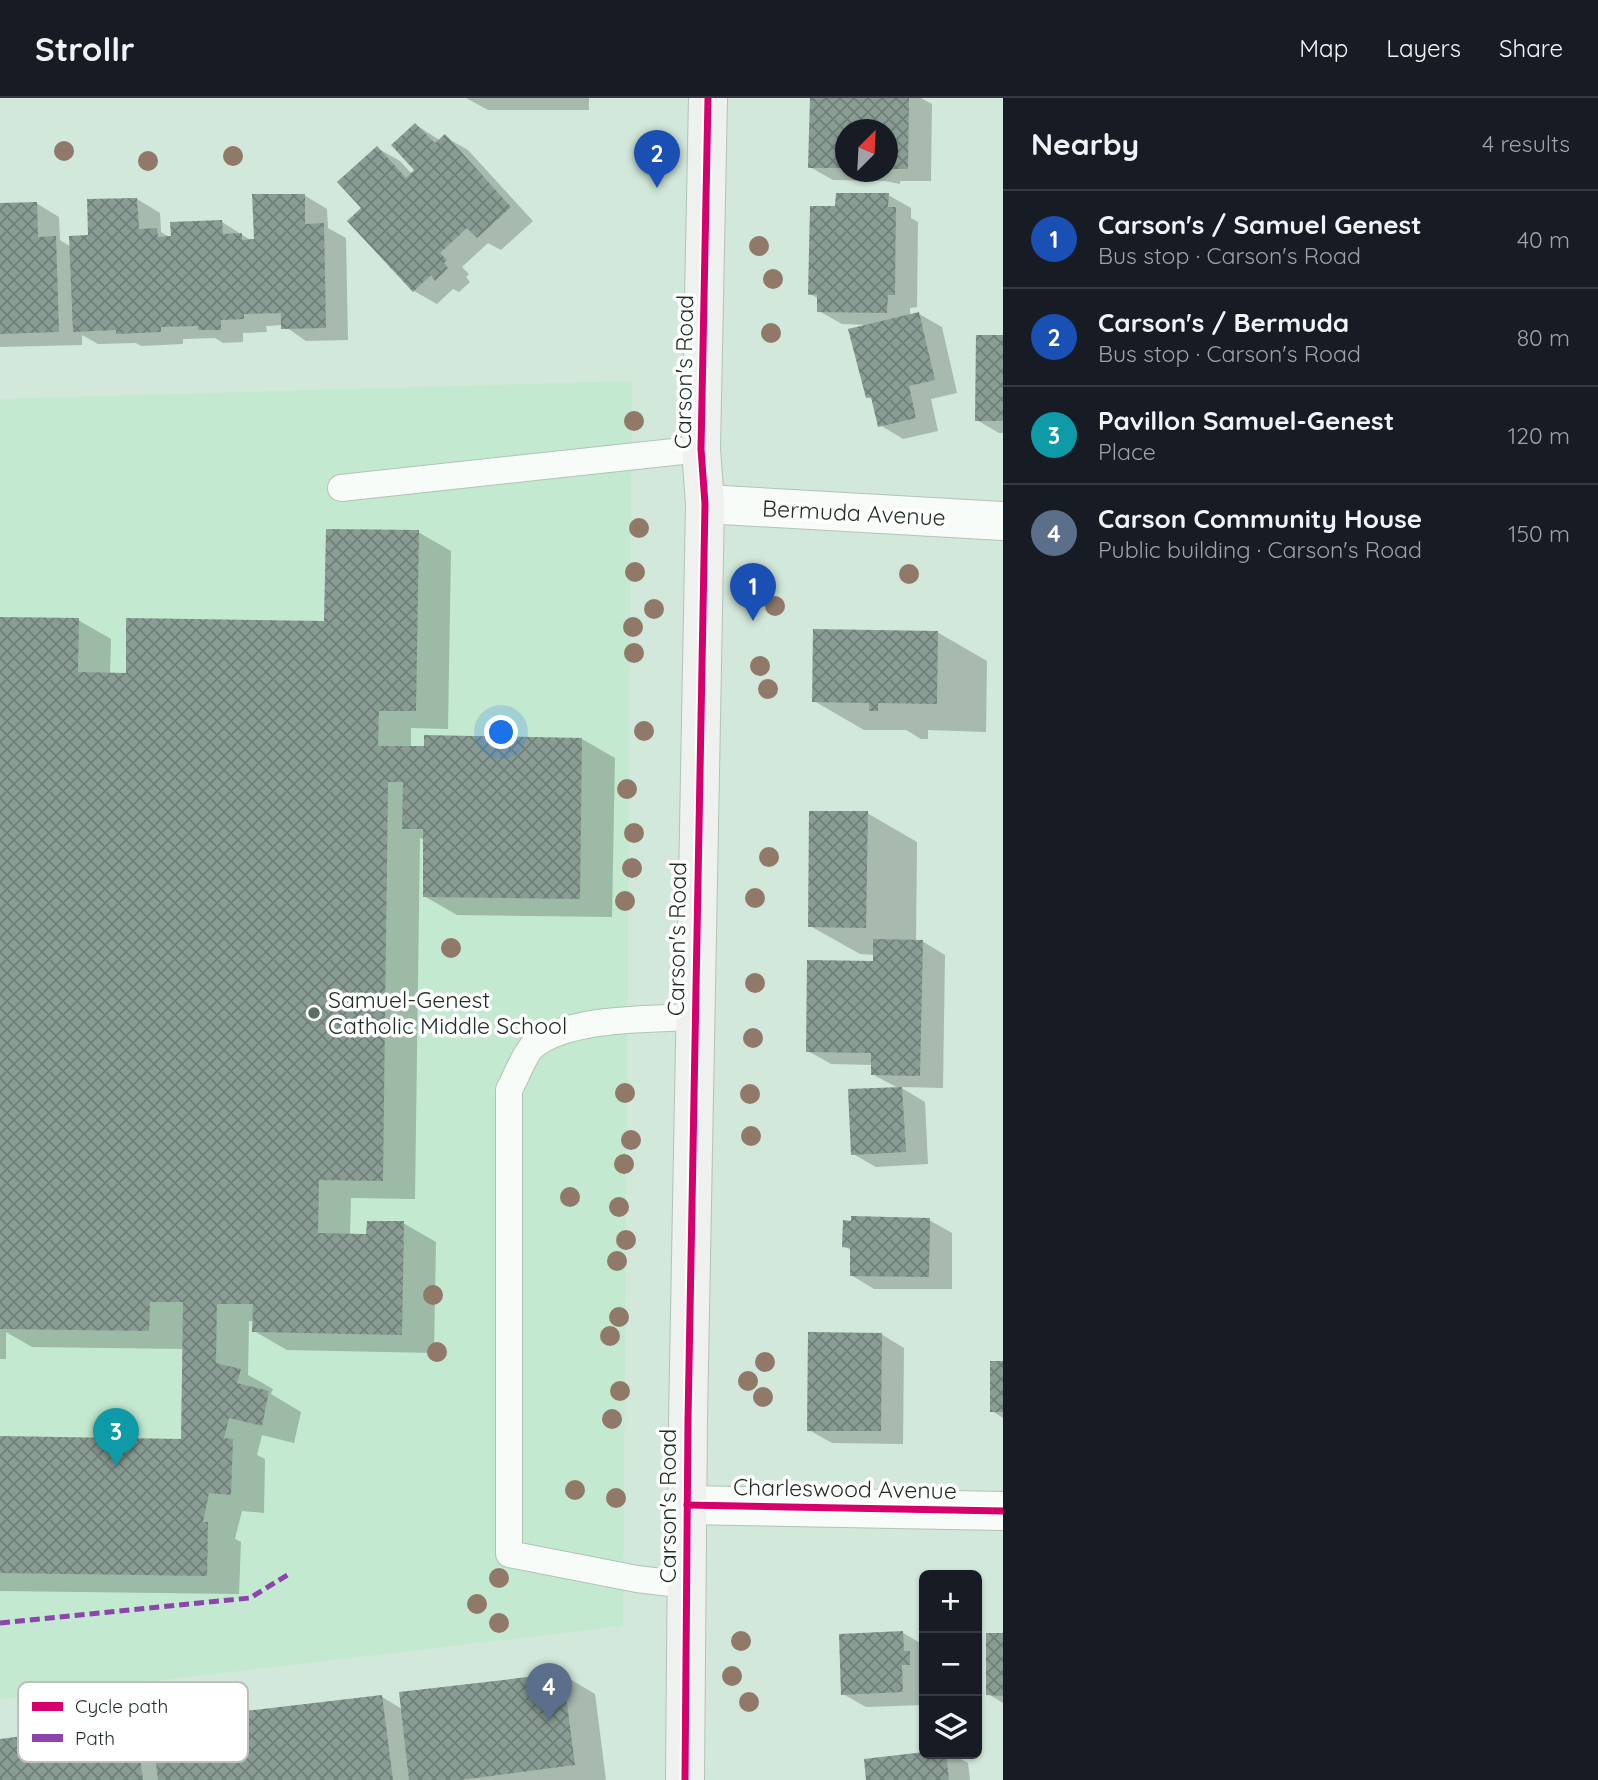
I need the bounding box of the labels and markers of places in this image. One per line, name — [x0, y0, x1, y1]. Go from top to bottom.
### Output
pin: 2 — [634, 130, 680, 188]
pin: 1 — [730, 563, 776, 621]
place label: Samuel-Genest Catholic Middle School — [328, 985, 567, 1040]
marker: Samuel-Genest Catholic Middle School — [306, 1005, 322, 1021]
pin: 3 — [93, 1408, 139, 1466]
pin: 4 — [526, 1663, 572, 1721]

